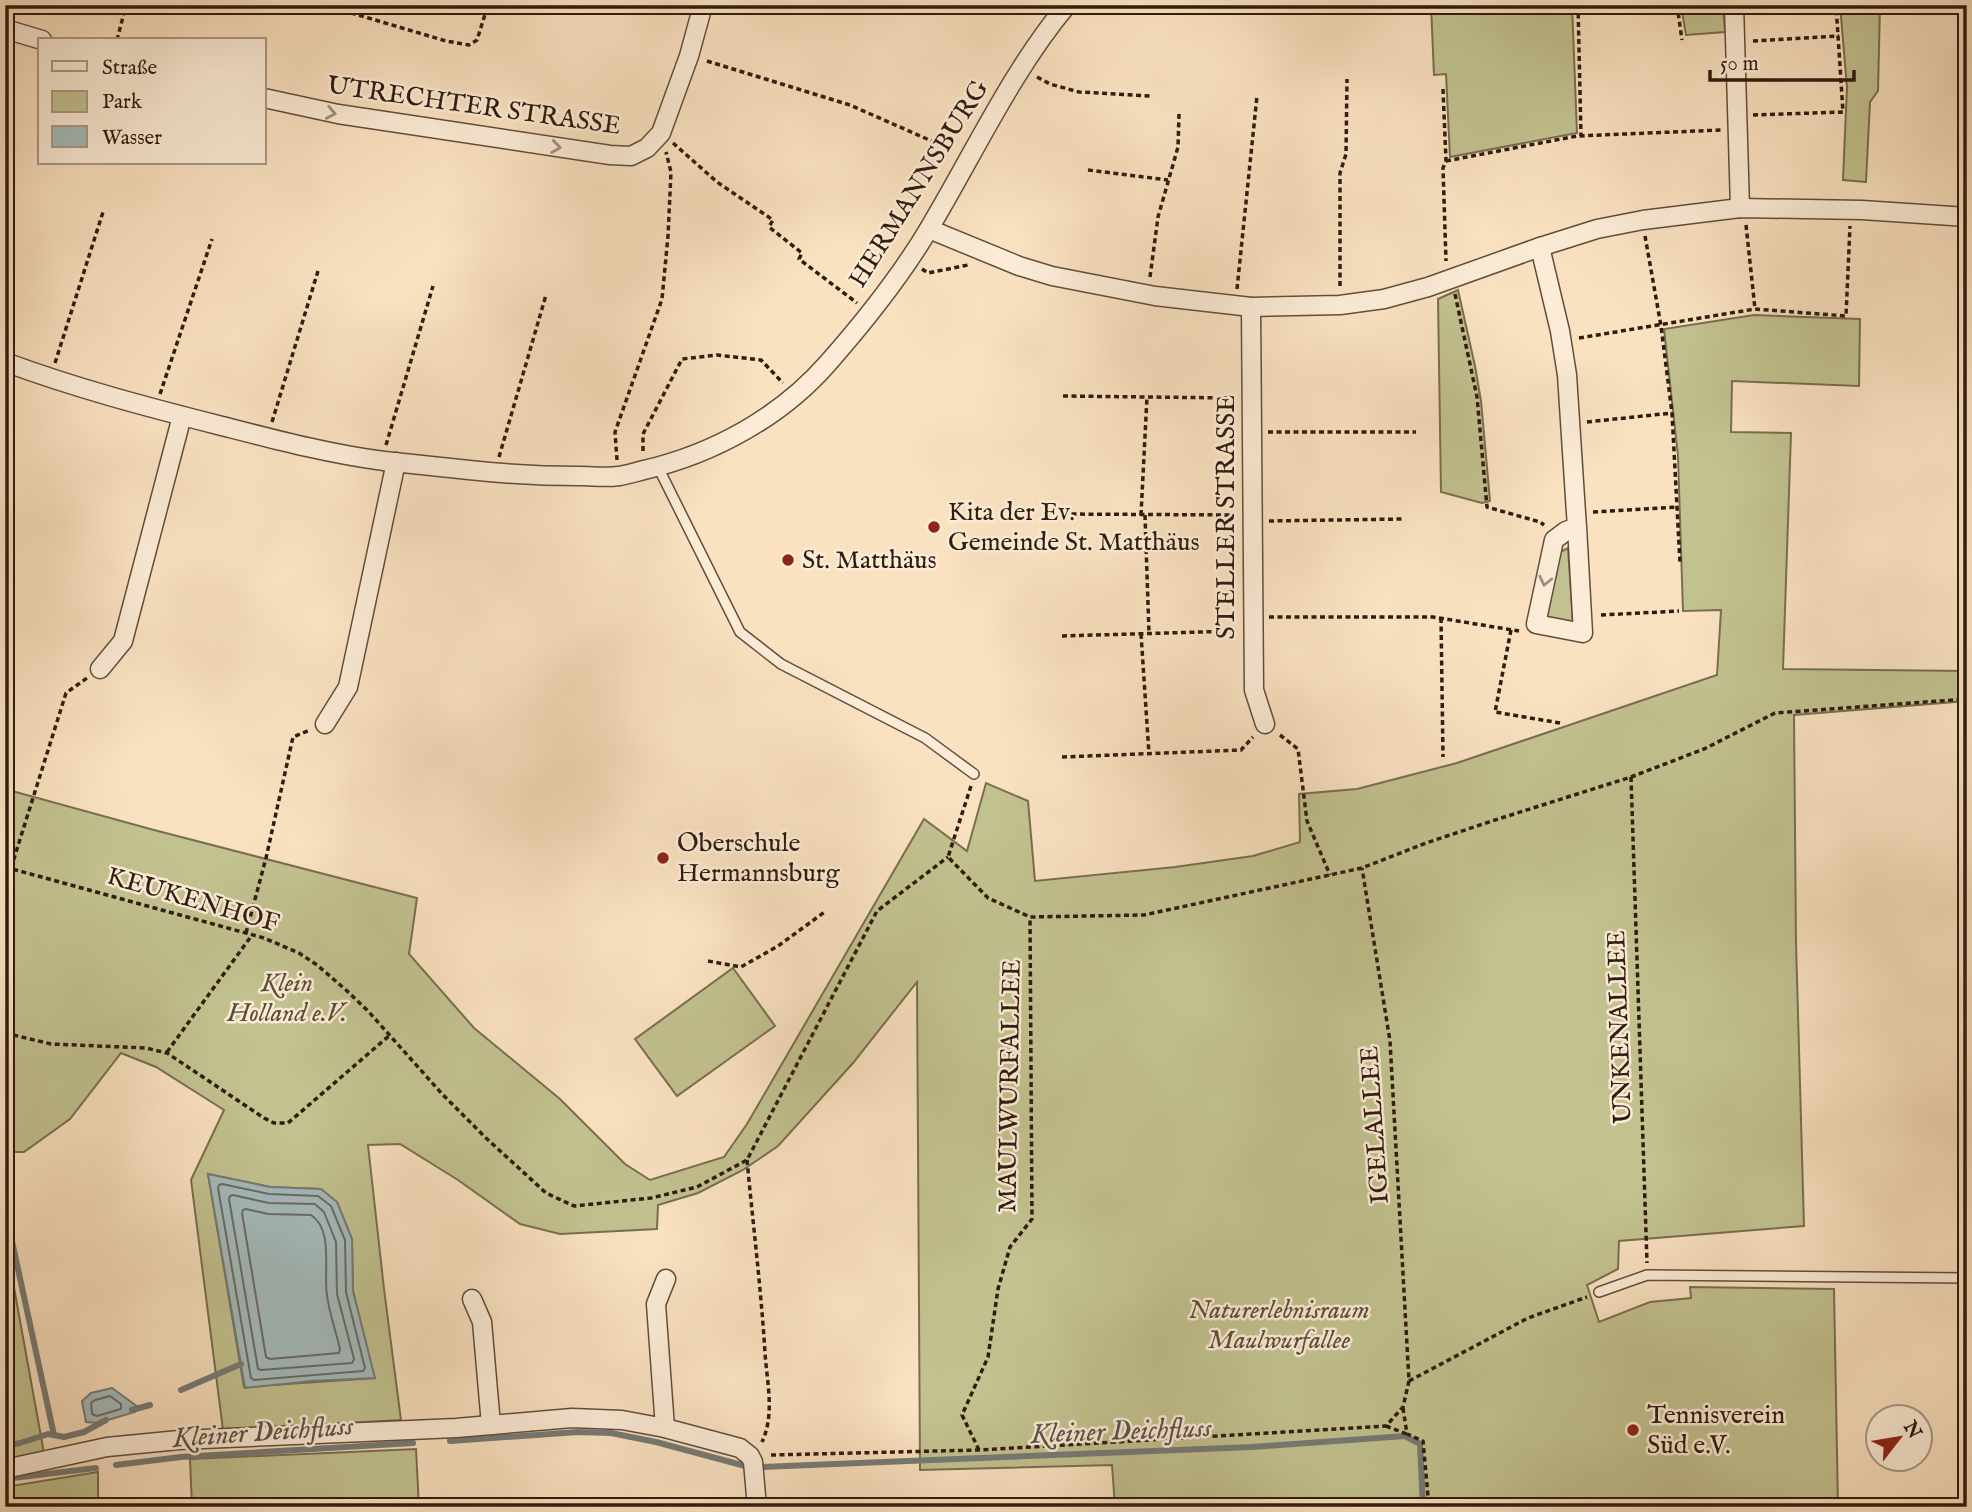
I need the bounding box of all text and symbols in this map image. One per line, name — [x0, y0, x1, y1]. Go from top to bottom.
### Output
legend — [38, 38, 266, 164]
scale bar — [1710, 38, 1853, 82]
text: 50 m — [1720, 51, 1759, 78]
text: Straße — [102, 55, 158, 82]
street label: UTRECHTER STRASSE — [325, 69, 623, 143]
street label: HERMANNSBURG — [842, 74, 996, 294]
text: Park — [102, 89, 143, 116]
one-way arrow — [325, 104, 337, 119]
text: Wasser — [102, 125, 162, 152]
one-way arrow — [550, 139, 562, 154]
street label: STELLER STRASSE — [1210, 395, 1243, 639]
place label: Kita der Ev. Gemeinde St. Matthäus — [948, 496, 1200, 559]
marker: Kita der Ev. Gemeinde St. Matthäus — [926, 519, 942, 535]
place label: St. Matthäus — [802, 544, 937, 577]
marker: St. Matthäus — [780, 552, 796, 568]
one-way arrow — [1539, 575, 1554, 587]
place label: Oberschule Hermannsburg — [677, 827, 840, 890]
marker: Oberschule Hermannsburg — [655, 850, 671, 866]
street label: KEUKENHOF — [103, 860, 283, 940]
street label: UNKENALLEE — [1600, 930, 1640, 1124]
street label: MAULWURFALLEE — [991, 959, 1029, 1213]
park label: Klein Holland e.V. — [226, 967, 348, 1030]
street label: IGELALLEE — [1353, 1045, 1397, 1205]
park label: Naturerlebnisraum Maulwurfallee — [1188, 1294, 1370, 1357]
place label: Tennisverein Süd e.V. — [1647, 1399, 1785, 1462]
north arrow — [1864, 1404, 1934, 1474]
water label: Kleiner Deichfluss — [171, 1409, 355, 1457]
water label: Kleiner Deichfluss — [1029, 1411, 1213, 1453]
text: N — [1897, 1416, 1927, 1444]
marker: Tennisverein Süd e.V. — [1625, 1422, 1641, 1438]

